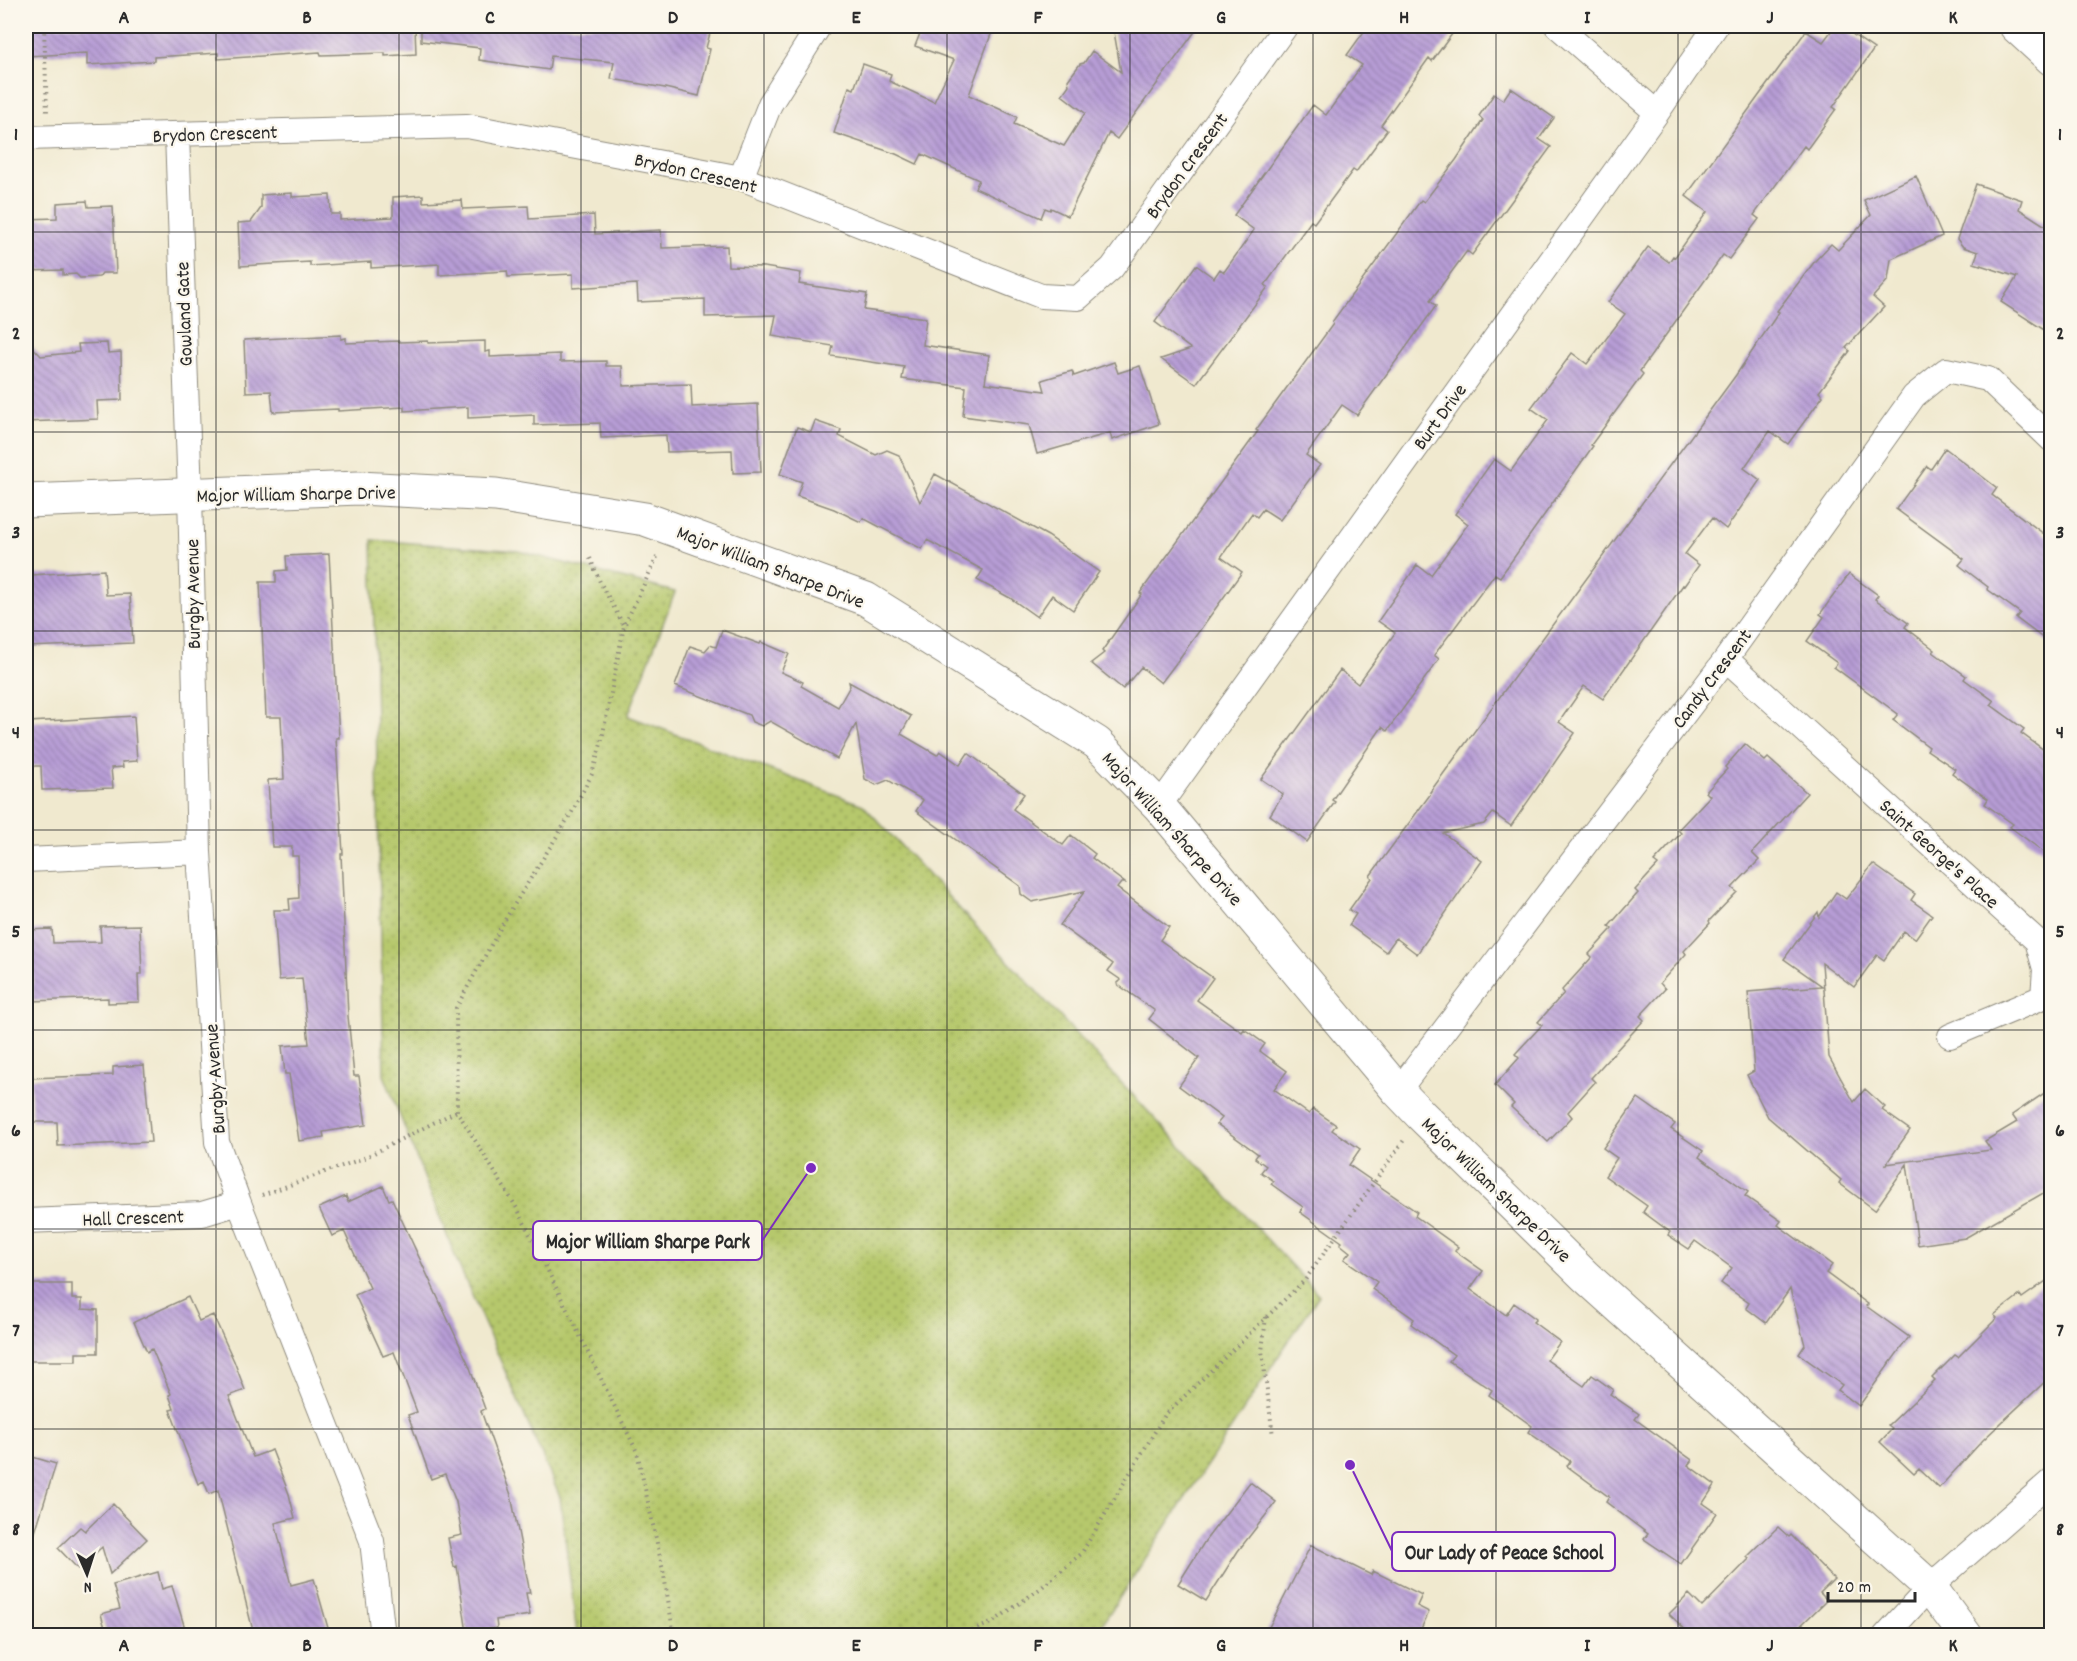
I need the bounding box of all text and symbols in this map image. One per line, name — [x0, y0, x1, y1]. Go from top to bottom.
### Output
text: A — [119, 5, 130, 33]
text: B — [302, 5, 312, 33]
text: C — [485, 5, 495, 33]
text: D — [668, 5, 679, 33]
text: E — [851, 5, 861, 33]
text: F — [1034, 5, 1044, 33]
text: G — [1216, 5, 1226, 33]
text: H — [1399, 5, 1409, 33]
text: I — [1584, 5, 1591, 33]
text: J — [1766, 5, 1774, 33]
text: K — [1948, 5, 1958, 33]
street label: Brydon Crescent — [1140, 108, 1237, 226]
street label: Brydon Crescent — [152, 120, 278, 152]
text: 1 — [14, 122, 18, 150]
text: 1 — [2058, 122, 2062, 150]
street label: Brydon Crescent — [631, 147, 759, 203]
street label: Gowland Gate — [170, 261, 202, 367]
text: 2 — [12, 321, 20, 349]
text: 2 — [2056, 321, 2064, 349]
street label: Burt Drive — [1408, 379, 1475, 457]
street label: Major William Sharpe Drive — [196, 480, 396, 512]
text: 3 — [12, 520, 20, 548]
street label: Major William Sharpe Drive — [672, 520, 868, 618]
text: 3 — [2056, 520, 2064, 548]
street label: Burgby Avenue — [180, 538, 210, 649]
street label: Candy Crescent — [1667, 624, 1760, 736]
text: 4 — [12, 720, 20, 748]
text: 4 — [2056, 720, 2064, 748]
street label: Major William Sharpe Drive — [1094, 747, 1248, 914]
street label: Saint George's Place — [1872, 794, 2004, 917]
text: 5 — [11, 919, 21, 947]
text: 5 — [2055, 919, 2065, 947]
street label: Burgby Avenue — [199, 1023, 235, 1135]
street label: Major William Sharpe Drive — [1414, 1112, 1576, 1271]
text: 6 — [11, 1118, 21, 1146]
text: 6 — [2055, 1118, 2065, 1146]
street label: Hall Crescent — [82, 1204, 184, 1236]
callout: Major William Sharpe Park — [533, 1221, 762, 1260]
text: Major William Sharpe Park — [546, 1229, 751, 1259]
text: 7 — [12, 1318, 20, 1346]
text: 7 — [2056, 1318, 2064, 1346]
text: 8 — [12, 1517, 20, 1545]
text: 8 — [2056, 1517, 2064, 1545]
callout: Our Lady of Peace School — [1392, 1532, 1615, 1571]
text: Our Lady of Peace School — [1405, 1540, 1604, 1570]
north arrow — [57, 1544, 117, 1604]
scale bar — [1828, 1565, 1915, 1603]
text: N — [83, 1575, 92, 1598]
text: 20 m — [1837, 1576, 1871, 1601]
text: A — [119, 1633, 130, 1661]
text: B — [302, 1633, 312, 1661]
text: C — [485, 1633, 495, 1661]
text: D — [668, 1633, 679, 1661]
text: E — [851, 1633, 861, 1661]
text: F — [1034, 1633, 1044, 1661]
text: G — [1216, 1633, 1226, 1661]
text: H — [1399, 1633, 1409, 1661]
text: I — [1584, 1633, 1591, 1661]
text: J — [1766, 1633, 1774, 1661]
text: K — [1948, 1633, 1958, 1661]

